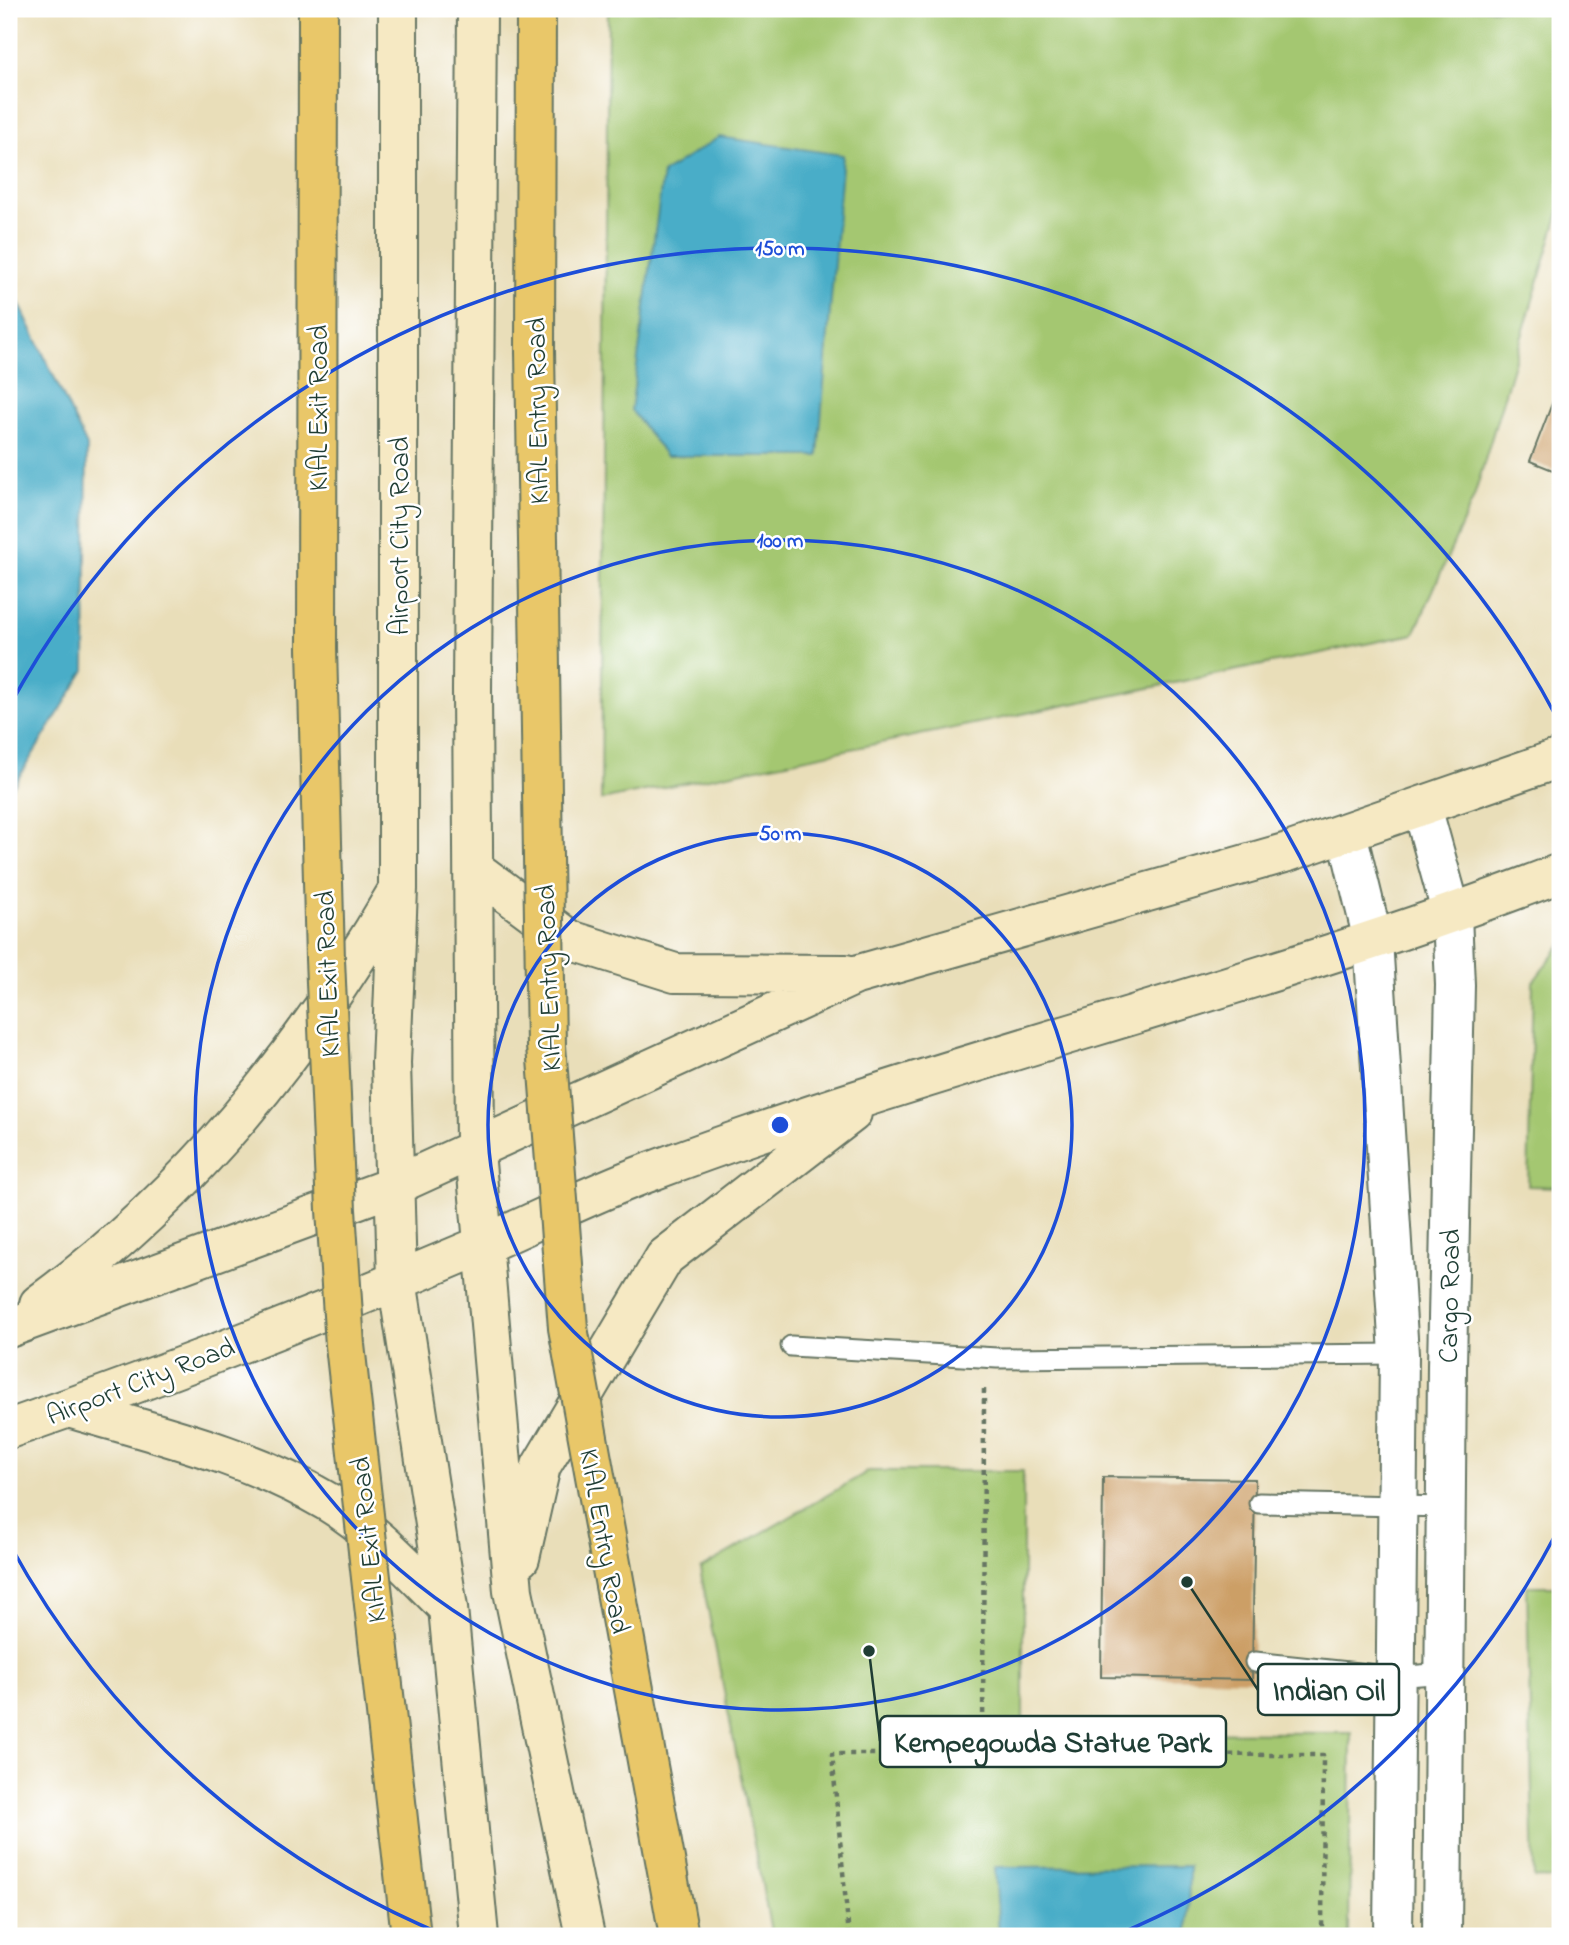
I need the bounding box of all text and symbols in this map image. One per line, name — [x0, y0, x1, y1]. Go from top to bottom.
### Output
text: 150 m — [755, 235, 805, 265]
street label: KIAL Entry Road — [517, 317, 562, 505]
street label: KIAL Exit Road — [300, 324, 341, 491]
street label: Airport City Road — [381, 436, 422, 636]
text: 100 m — [757, 527, 803, 557]
text: 50 m — [759, 820, 801, 850]
street label: KIAL Entry Road — [527, 883, 574, 1072]
street label: KIAL Exit Road — [306, 890, 353, 1058]
centre of rings — [768, 1113, 792, 1137]
street label: Cargo Road — [1430, 1228, 1473, 1364]
street label: Airport City Road — [41, 1328, 242, 1438]
street label: KIAL Entry Road — [566, 1446, 639, 1638]
street label: KIAL Exit Road — [341, 1454, 400, 1625]
callout: Indian Oil — [1258, 1664, 1399, 1715]
text: Indian Oil — [1273, 1671, 1385, 1715]
callout: Kempegowda Statue Park — [880, 1716, 1226, 1767]
text: Kempegowda Statue Park — [894, 1723, 1213, 1768]

